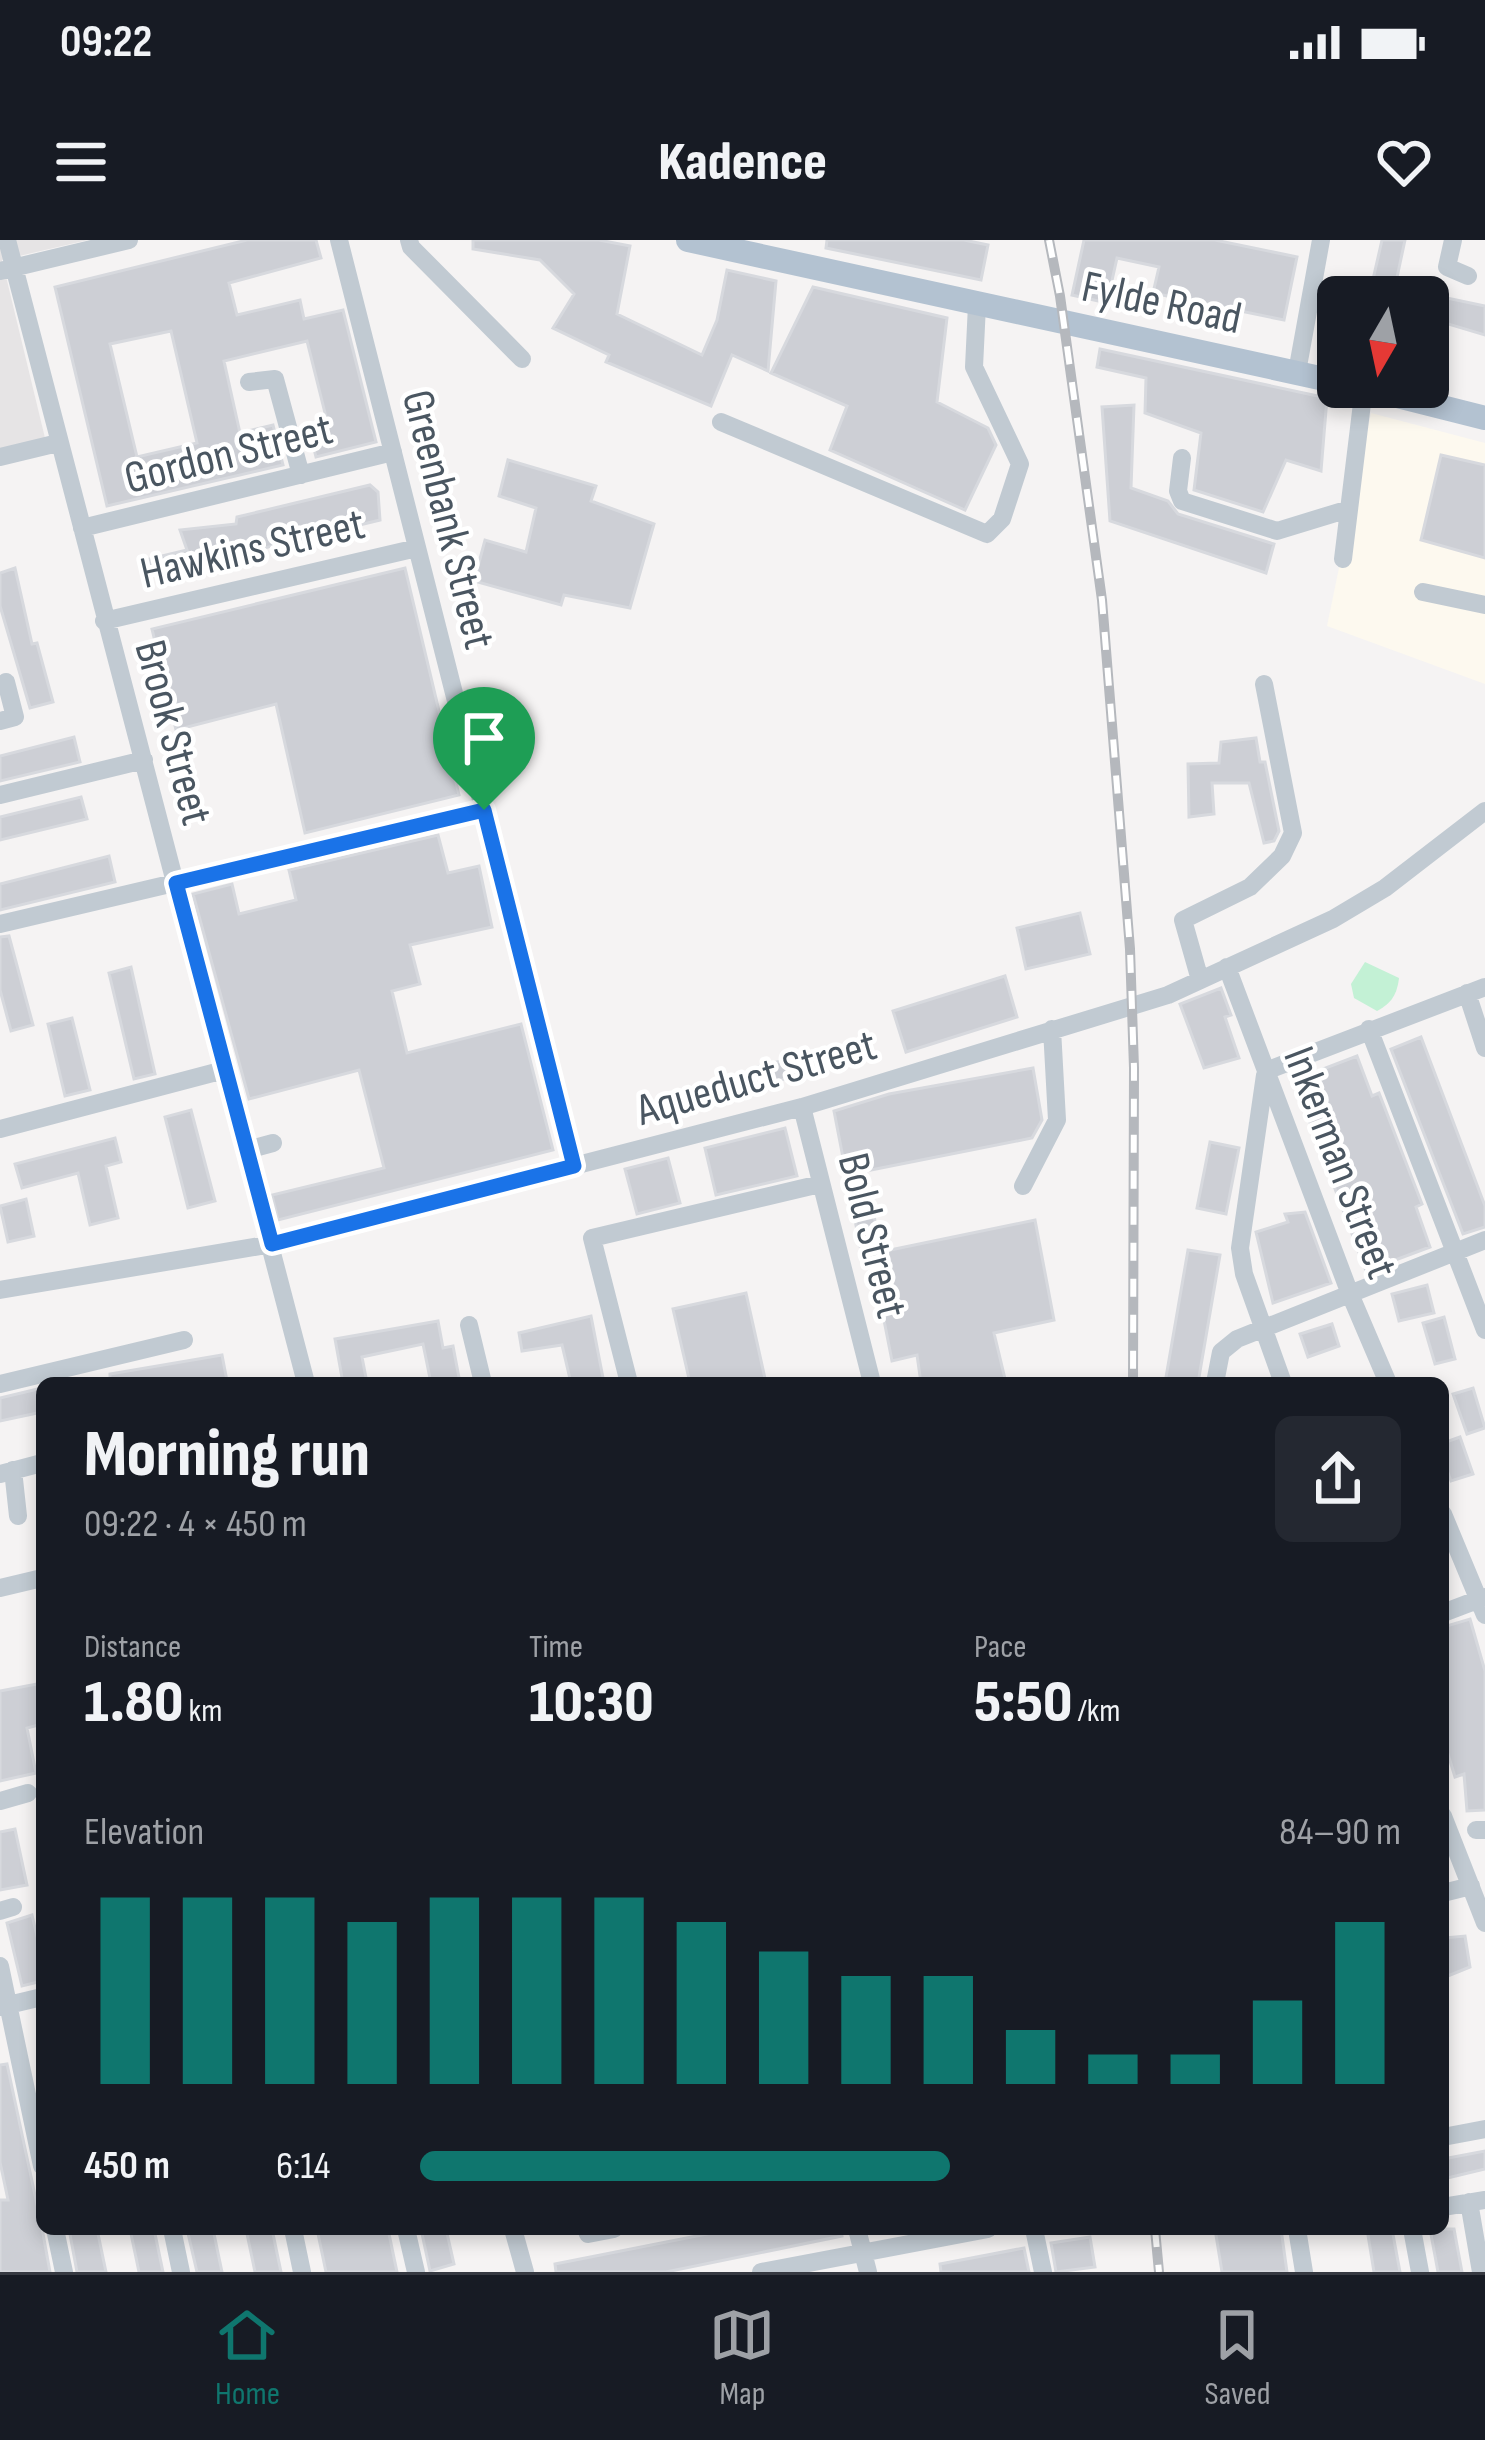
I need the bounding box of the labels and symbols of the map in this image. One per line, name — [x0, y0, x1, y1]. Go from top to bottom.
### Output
street label: Fylde Road — [1077, 260, 1246, 347]
north arrow — [1317, 276, 1449, 408]
street label: Greenbank Street — [389, 385, 506, 655]
street label: Gordon Street — [119, 402, 338, 507]
street label: Hawkins Street — [135, 497, 370, 602]
street label: Brook Street — [122, 634, 224, 831]
pin — [433, 687, 535, 810]
street label: Aqueduct Street — [630, 1018, 883, 1139]
street label: Inkerman Street — [1270, 1039, 1409, 1286]
street label: Bold Street — [825, 1147, 919, 1324]

